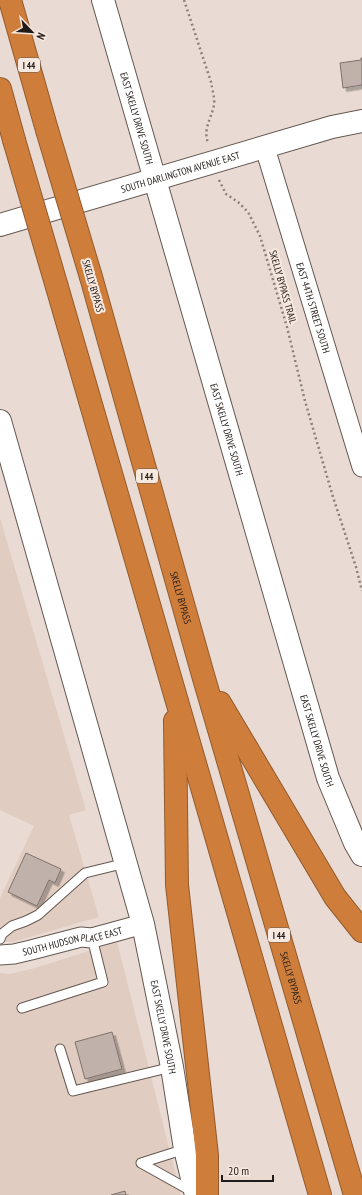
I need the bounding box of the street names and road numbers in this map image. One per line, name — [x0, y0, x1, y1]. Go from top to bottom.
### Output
road number: I 44 — [18, 58, 40, 72]
street label: EAST SKELLY DRIVE SOUTH — [118, 71, 157, 166]
street label: SOUTH DARLINGTON AVENUE EAST — [119, 148, 242, 195]
street label: SKELLY BYPASS TRAIL — [266, 249, 300, 326]
street label: SKELLY BYPASS — [79, 258, 107, 314]
street label: EAST 44TH STREET SOUTH — [294, 261, 333, 355]
street label: EAST SKELLY DRIVE SOUTH — [208, 382, 247, 477]
road number: I 44 — [136, 469, 158, 483]
street label: SKELLY BYPASS — [168, 570, 195, 625]
street label: EAST SKELLY DRIVE SOUTH — [298, 693, 337, 789]
street label: SOUTH HUDSON PLACE EAST — [21, 923, 124, 958]
road number: I 44 — [268, 928, 290, 942]
street label: SKELLY BYPASS — [278, 950, 305, 1006]
street label: EAST SKELLY DRIVE SOUTH — [148, 979, 179, 1075]

